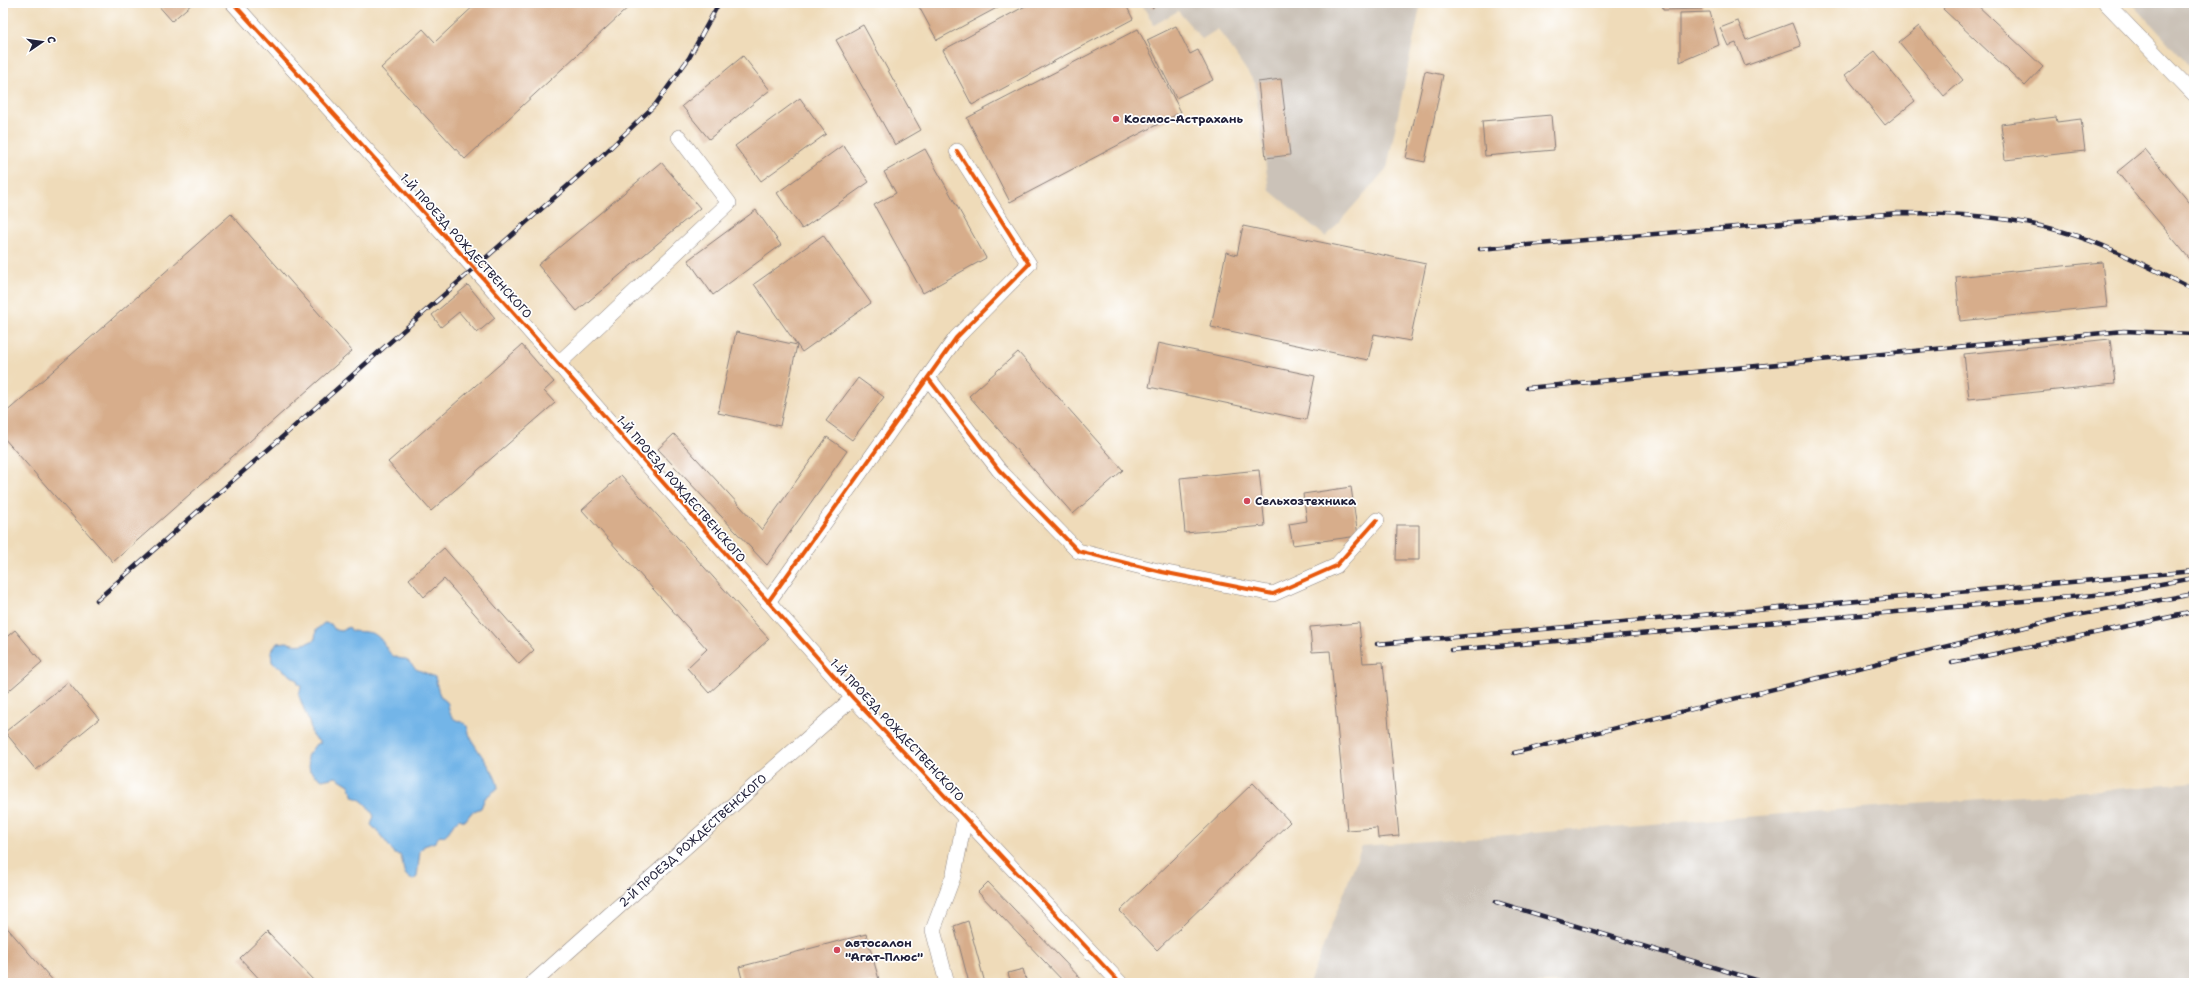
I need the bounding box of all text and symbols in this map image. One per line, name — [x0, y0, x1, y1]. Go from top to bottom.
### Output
north arrow — [22, 22, 62, 62]
text: С — [43, 35, 59, 45]
place label: Космос-Астрахань — [1124, 111, 1243, 127]
marker: Космос-Астрахань — [1111, 114, 1121, 124]
street label: 1-Й ПРОЕЗД РОЖДЕСТВЕНСКОГО — [397, 170, 535, 322]
street label: 1-Й ПРОЕЗД РОЖДЕСТВЕНСКОГО — [613, 412, 749, 566]
place label: Сельхозтехника — [1255, 493, 1357, 509]
marker: Сельхозтехника — [1242, 496, 1252, 506]
street label: 1-Й ПРОЕЗД РОЖДЕСТВЕНСКОГО — [826, 655, 968, 805]
street label: 2-Й ПРОЕЗД РОЖДЕСТВЕНСКОГО — [615, 771, 770, 911]
place label: автосалон "Агат-Плюс" — [845, 935, 923, 965]
marker: автосалон "Агат-Плюс" — [832, 945, 842, 955]

